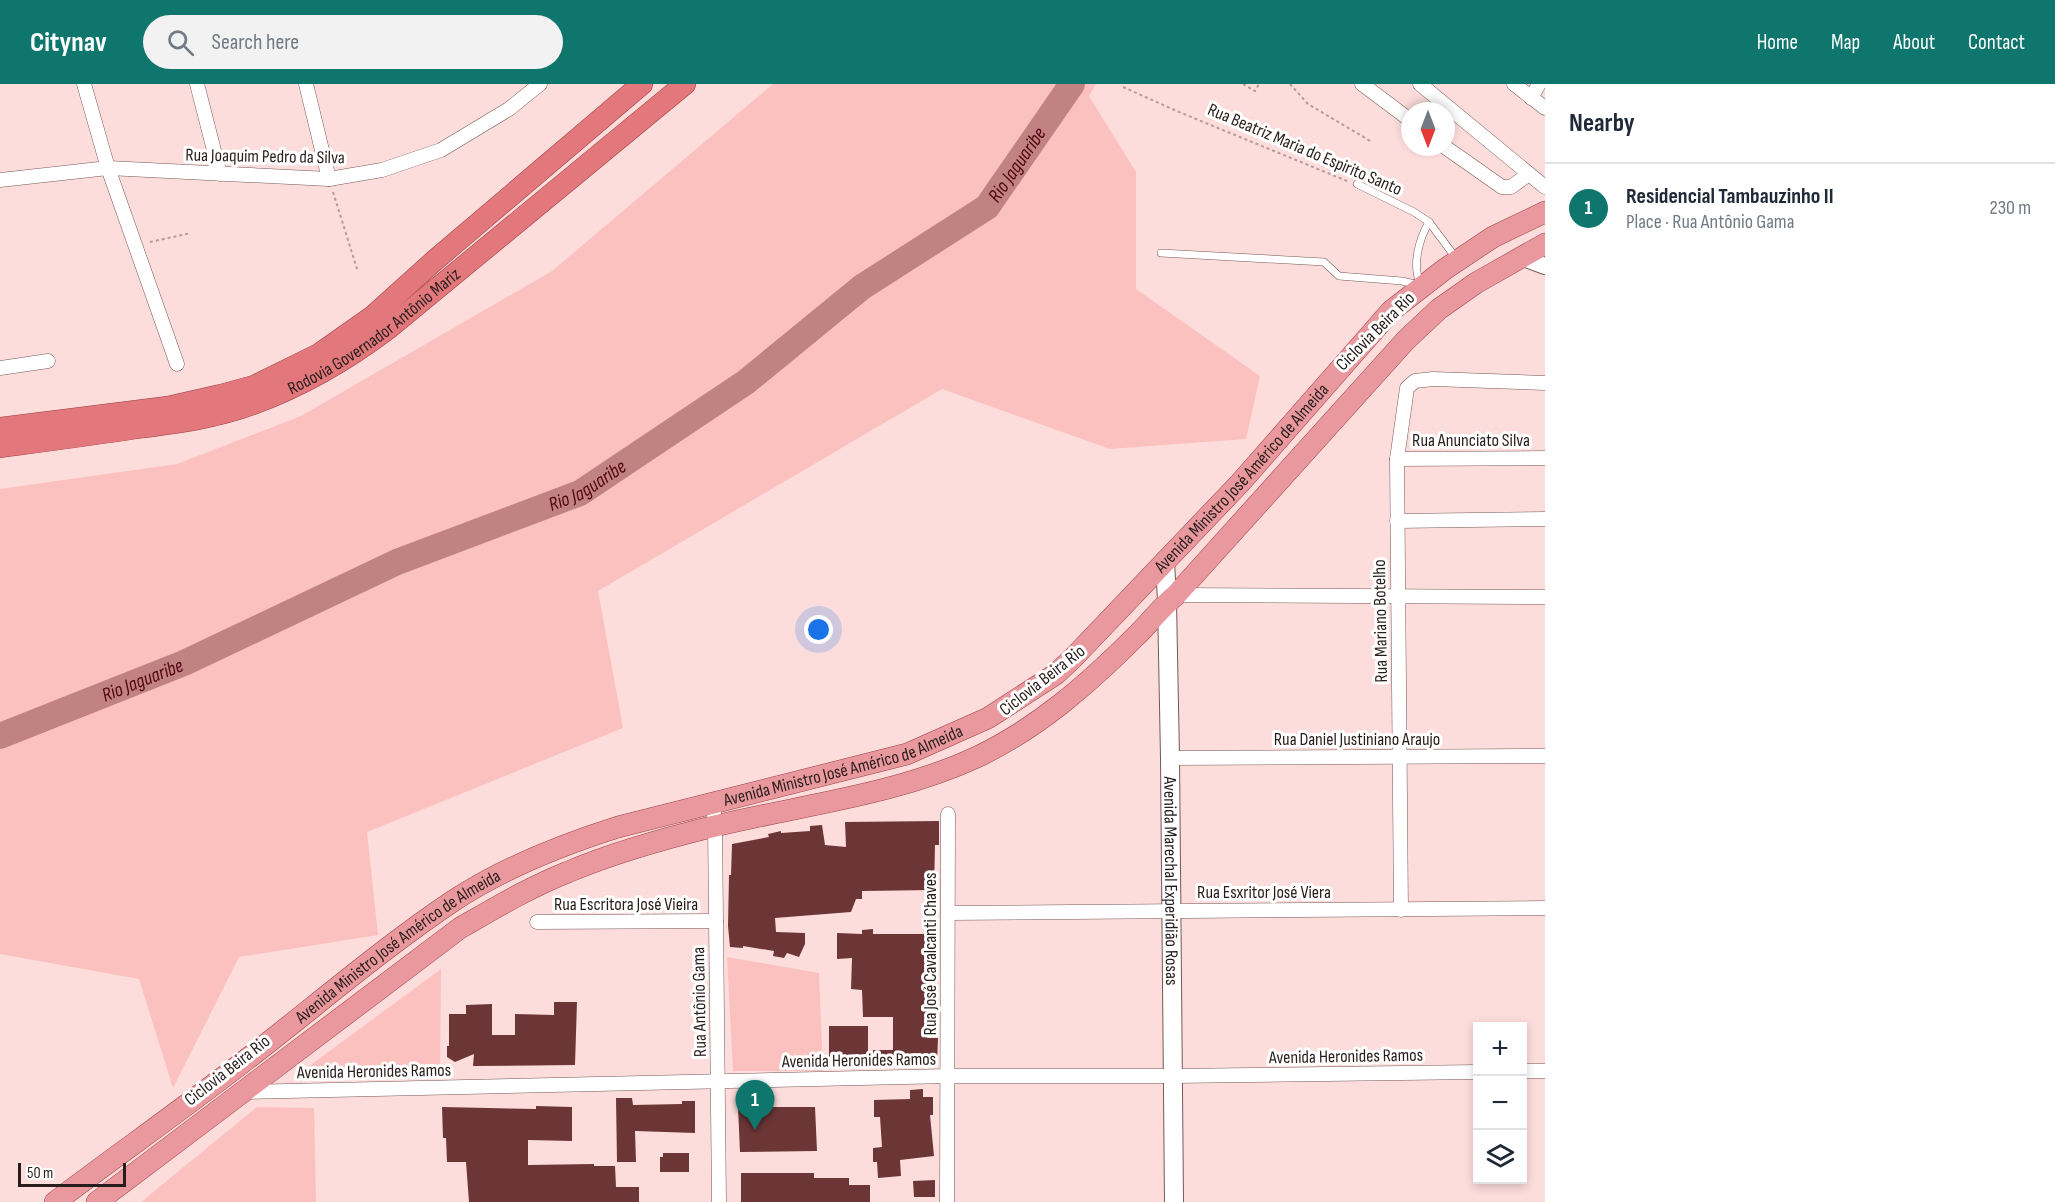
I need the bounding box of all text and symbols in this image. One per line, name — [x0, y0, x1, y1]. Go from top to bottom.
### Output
search box — [143, 15, 563, 69]
text: Citynav — [30, 26, 107, 59]
icon: search — [164, 26, 197, 59]
text: Search here — [212, 29, 299, 56]
text: Home — [1757, 30, 1798, 55]
text: Map — [1831, 30, 1860, 55]
text: About — [1893, 30, 1935, 55]
text: Contact — [1968, 30, 2025, 55]
street label: Rua Beatriz Maria do Espirito Santo — [1204, 99, 1405, 200]
north arrow — [1401, 102, 1455, 156]
text: Nearby — [1569, 108, 1635, 139]
water label: Rio Jaguaribe — [983, 123, 1052, 207]
street label: Rua Joaquim Pedro da Silva — [185, 145, 345, 168]
text: Residencial Tambauzinho II — [1626, 183, 1834, 210]
text: 1 — [1585, 196, 1592, 220]
text: 230 m — [1989, 196, 2031, 220]
text: Place · Rua Antônio Gama — [1626, 210, 1794, 234]
street label: Rodovia Governador Antônio Mariz — [284, 263, 465, 399]
street label: Ciclovia Beira Rio — [1332, 288, 1419, 375]
street label: Avenida Ministro José Américo de Almeida — [1149, 380, 1333, 578]
street label: Rua Anunciato Silva — [1412, 430, 1530, 451]
water label: Rio Jaguaribe — [545, 455, 631, 517]
street label: Rua Mariano Botelho — [1369, 559, 1392, 683]
your location — [804, 615, 833, 644]
street label: Ciclovia Beira Rio — [995, 641, 1089, 720]
water label: Rio Jaguaribe — [98, 653, 187, 707]
street label: Avenida Ministro José Américo de Almeida — [720, 721, 966, 811]
street label: Rua Daniel Justiniano Araujo — [1274, 729, 1440, 750]
street label: Avenida Marechal Experidião Rosas — [1159, 775, 1182, 985]
street label: Avenida Ministro José Américo de Almeida — [290, 865, 504, 1028]
street label: Rua José Cavalcanti Chaves — [920, 873, 941, 1035]
street label: Rua Esxritor José Viera — [1197, 882, 1331, 903]
street label: Rua Escritora José Vieira — [554, 894, 698, 915]
street label: Rua Antônio Gama — [688, 947, 711, 1057]
map controls — [1473, 1022, 1527, 1184]
button: + — [1473, 1022, 1527, 1076]
street label: Ciclovia Beira Rio — [180, 1031, 274, 1110]
street label: Avenida Heronides Ramos — [1268, 1045, 1423, 1068]
street label: Avenida Heronides Ramos — [781, 1049, 936, 1072]
street label: Avenida Heronides Ramos — [296, 1060, 451, 1083]
button: − — [1473, 1076, 1527, 1130]
pin: 1 — [736, 1080, 774, 1130]
button: layers — [1473, 1130, 1527, 1184]
scale bar — [18, 1160, 126, 1188]
text: 50 m — [27, 1164, 53, 1183]

